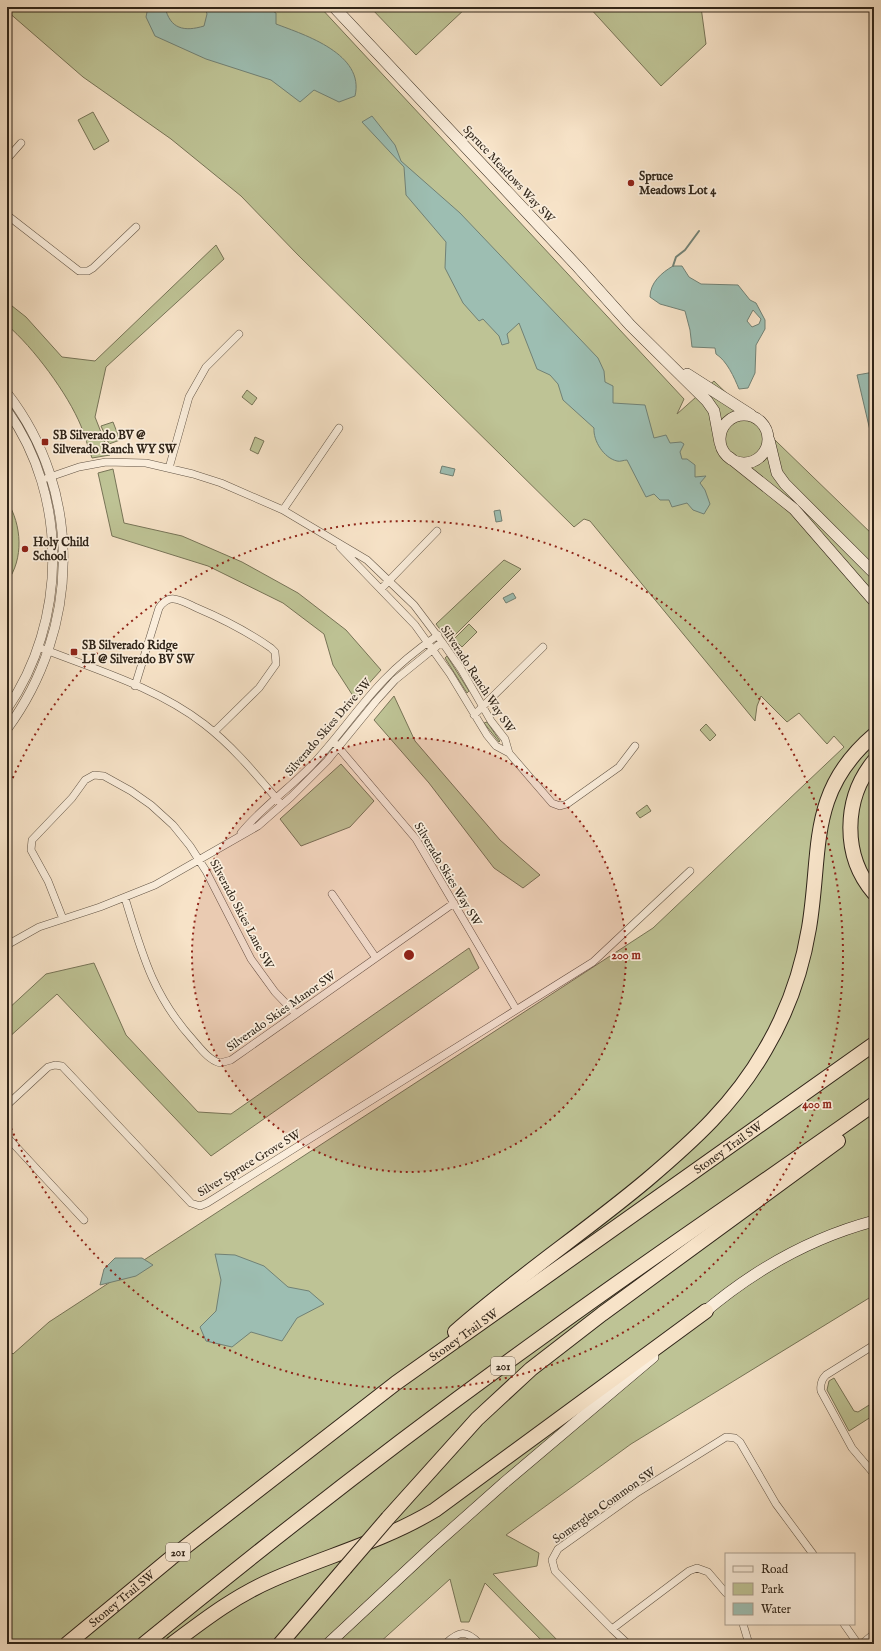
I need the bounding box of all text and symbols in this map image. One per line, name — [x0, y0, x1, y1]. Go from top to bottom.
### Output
street label: Spruce Meadows Way SW — [459, 123, 558, 227]
place label: Spruce Meadows Lot 4 — [639, 169, 717, 198]
marker: Spruce Meadows Lot 4 — [626, 178, 636, 188]
place label: SB Silverado BV @ Silverado Ranch WY SW — [53, 428, 178, 457]
marker: SB Silverado BV @ Silverado Ranch WY SW — [40, 437, 50, 447]
place label: Holy Child School — [33, 535, 90, 564]
marker: Holy Child School — [20, 544, 30, 554]
street label: Silverado Ranch Way SW — [437, 623, 518, 736]
place label: SB Silverado Ridge LI @ Silverado BV SW — [81, 638, 196, 667]
marker: SB Silverado Ridge LI @ Silverado BV SW — [69, 647, 79, 657]
street label: Silverado Skies Drive SW — [282, 675, 375, 779]
street label: Silverado Skies Way SW — [411, 820, 485, 929]
street label: Silverado Skies Lane SW — [206, 857, 277, 972]
centre of rings — [402, 948, 416, 962]
text: 200 m — [611, 948, 641, 963]
street label: Silverado Skies Manor SW — [224, 968, 339, 1055]
text: 400 m — [802, 1097, 833, 1112]
street label: Stoney Trail SW — [691, 1118, 766, 1178]
street label: Silver Spruce Grove SW — [195, 1126, 305, 1201]
street label: Stoney Trail SW — [426, 1305, 502, 1365]
road number: 201 — [491, 1357, 515, 1375]
street label: Somerglen Common SW — [550, 1464, 659, 1547]
road number: 201 — [166, 1543, 190, 1561]
legend — [725, 1553, 855, 1625]
text: Road — [761, 1562, 789, 1577]
street label: Stoney Trail SW — [86, 1567, 159, 1631]
text: Park — [761, 1582, 784, 1597]
text: Water — [761, 1602, 792, 1617]

